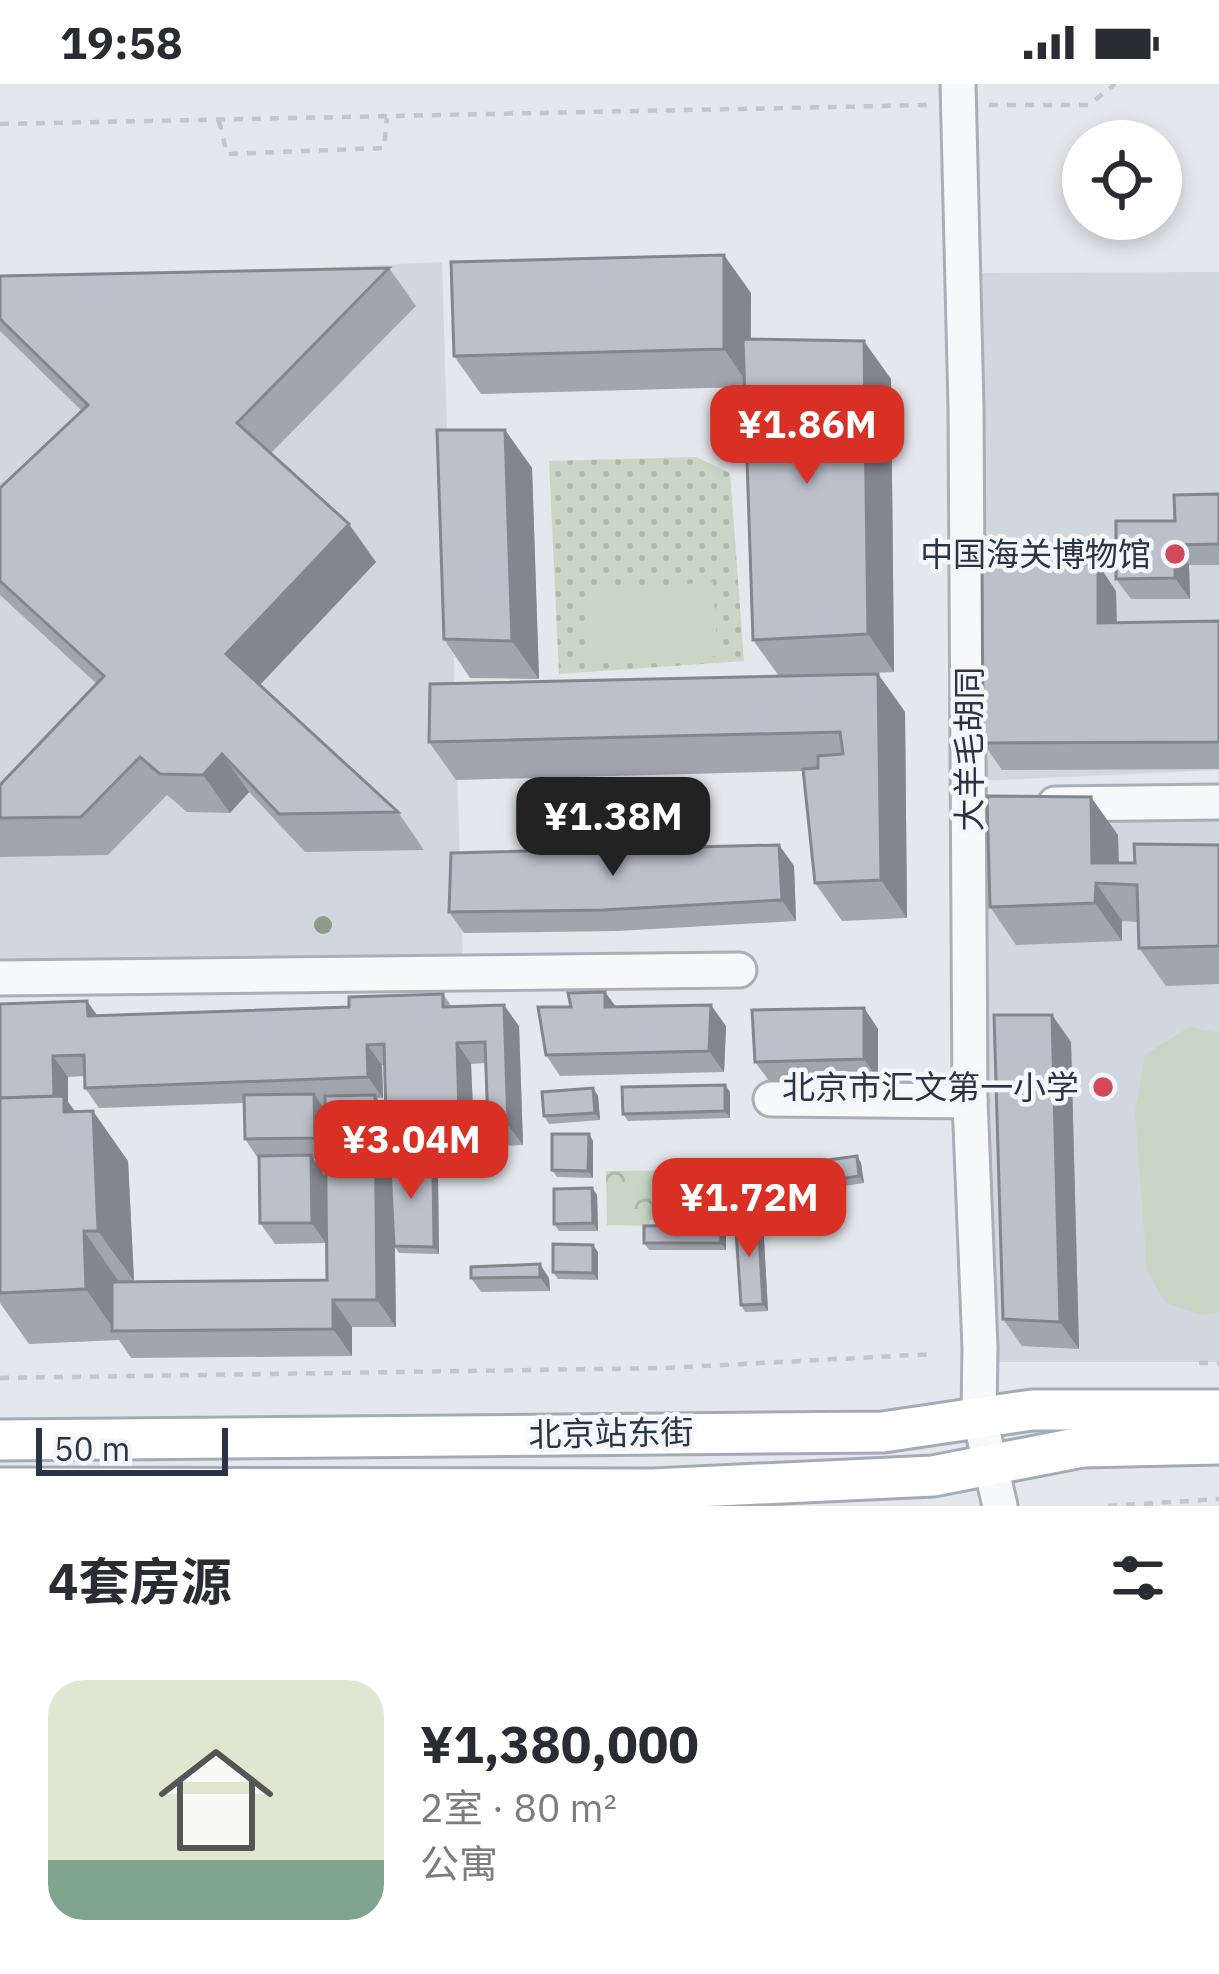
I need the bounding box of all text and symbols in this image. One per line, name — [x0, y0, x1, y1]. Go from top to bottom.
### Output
text: 19:58 — [60, 13, 183, 71]
map controls — [1062, 120, 1182, 240]
button: locate — [1062, 120, 1182, 240]
pin: ¥1.86M — [709, 385, 905, 487]
text: ¥1.86M — [737, 398, 877, 449]
place label: 中国海关博物馆 — [920, 532, 1151, 575]
marker: 中国海关博物馆 — [1162, 541, 1188, 567]
street label: 大羊毛胡同 — [947, 667, 990, 832]
pin: ¥1.38M — [515, 777, 711, 879]
text: ¥1.38M — [543, 790, 683, 841]
place label: 北京市汇文第一小学 — [782, 1065, 1079, 1108]
marker: 北京市汇文第一小学 — [1090, 1074, 1116, 1100]
pin: ¥3.04M — [313, 1100, 509, 1202]
text: ¥3.04M — [341, 1113, 481, 1164]
pin: ¥1.72M — [651, 1158, 847, 1260]
text: ¥1.72M — [679, 1171, 819, 1222]
street label: 北京站东街 — [528, 1410, 694, 1455]
scale bar — [36, 1422, 228, 1475]
text: 50 m — [54, 1427, 130, 1470]
icon: filters — [1105, 1545, 1171, 1611]
text: 4套房源 — [48, 1548, 232, 1614]
text: ¥1,380,000 — [420, 1711, 699, 1777]
icon: home — [144, 1728, 288, 1872]
text: 2室 · 80 m² — [420, 1782, 617, 1833]
text: 公寓 — [420, 1838, 498, 1889]

